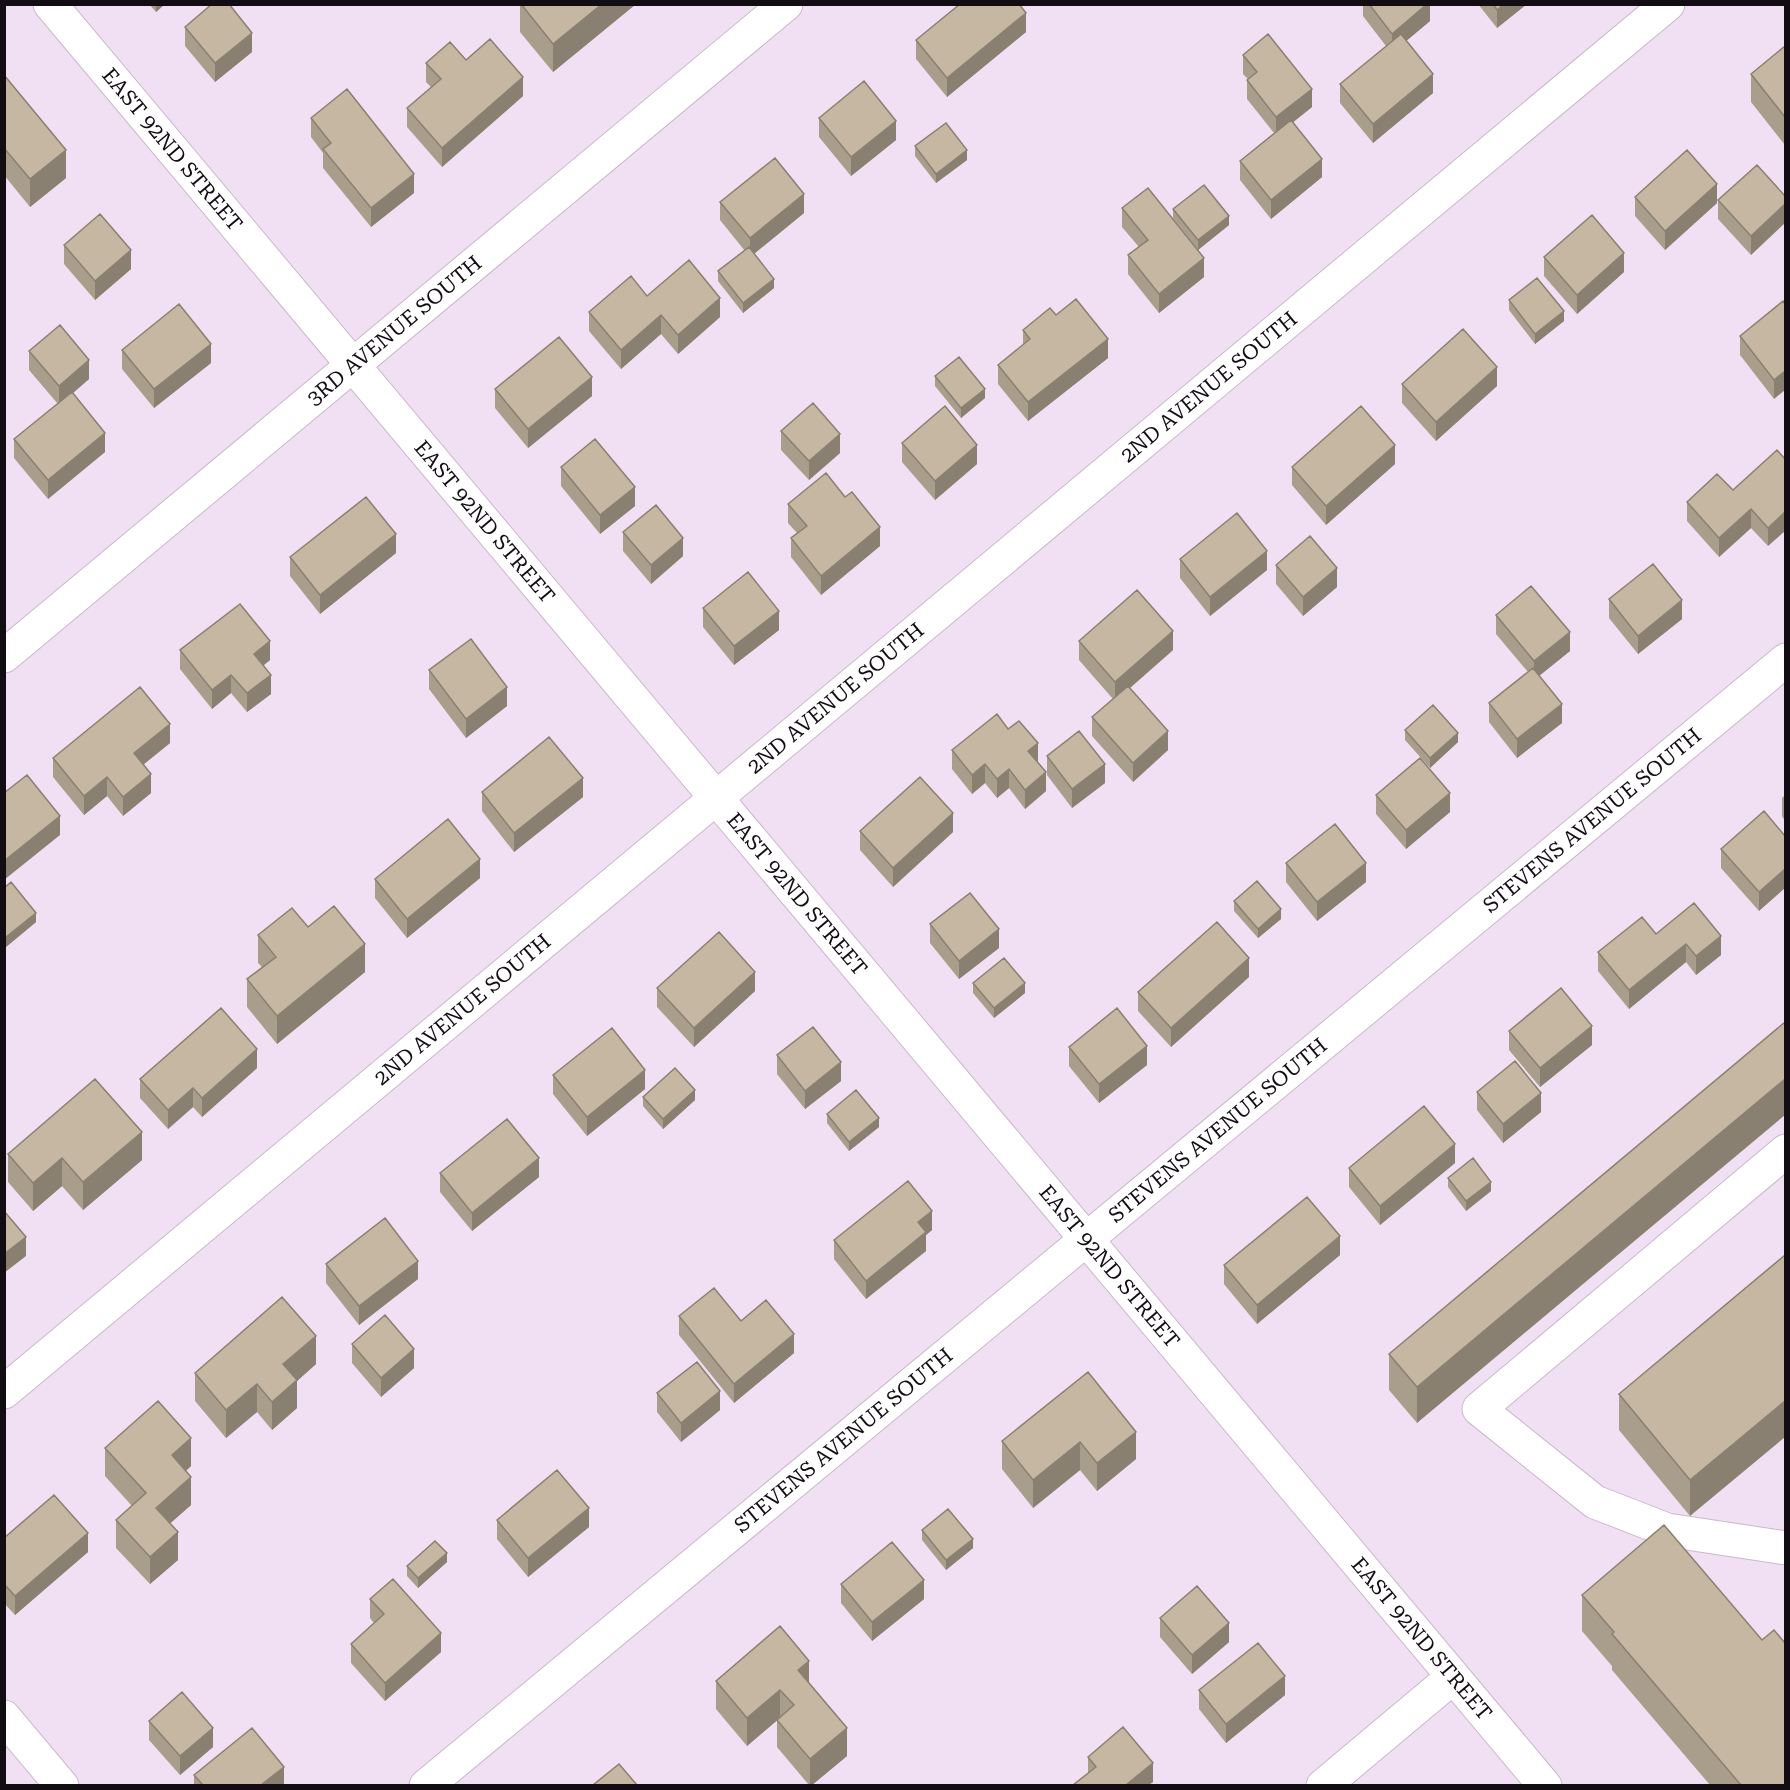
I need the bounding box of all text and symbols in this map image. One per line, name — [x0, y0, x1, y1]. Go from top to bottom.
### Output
street label: EAST 92ND STREET — [97, 63, 247, 236]
street label: 3RD AVENUE SOUTH — [302, 251, 486, 410]
street label: 2ND AVENUE SOUTH — [1116, 307, 1302, 467]
street label: EAST 92ND STREET — [409, 436, 560, 608]
street label: 2ND AVENUE SOUTH — [743, 618, 929, 779]
street label: STEVENS AVENUE SOUTH — [1478, 723, 1706, 918]
street label: EAST 92ND STREET — [722, 808, 872, 980]
street label: 2ND AVENUE SOUTH — [369, 929, 555, 1090]
street label: STEVENS AVENUE SOUTH — [1104, 1033, 1332, 1228]
street label: EAST 92ND STREET — [1034, 1180, 1184, 1353]
street label: STEVENS AVENUE SOUTH — [730, 1343, 957, 1538]
street label: EAST 92ND STREET — [1347, 1553, 1497, 1725]

